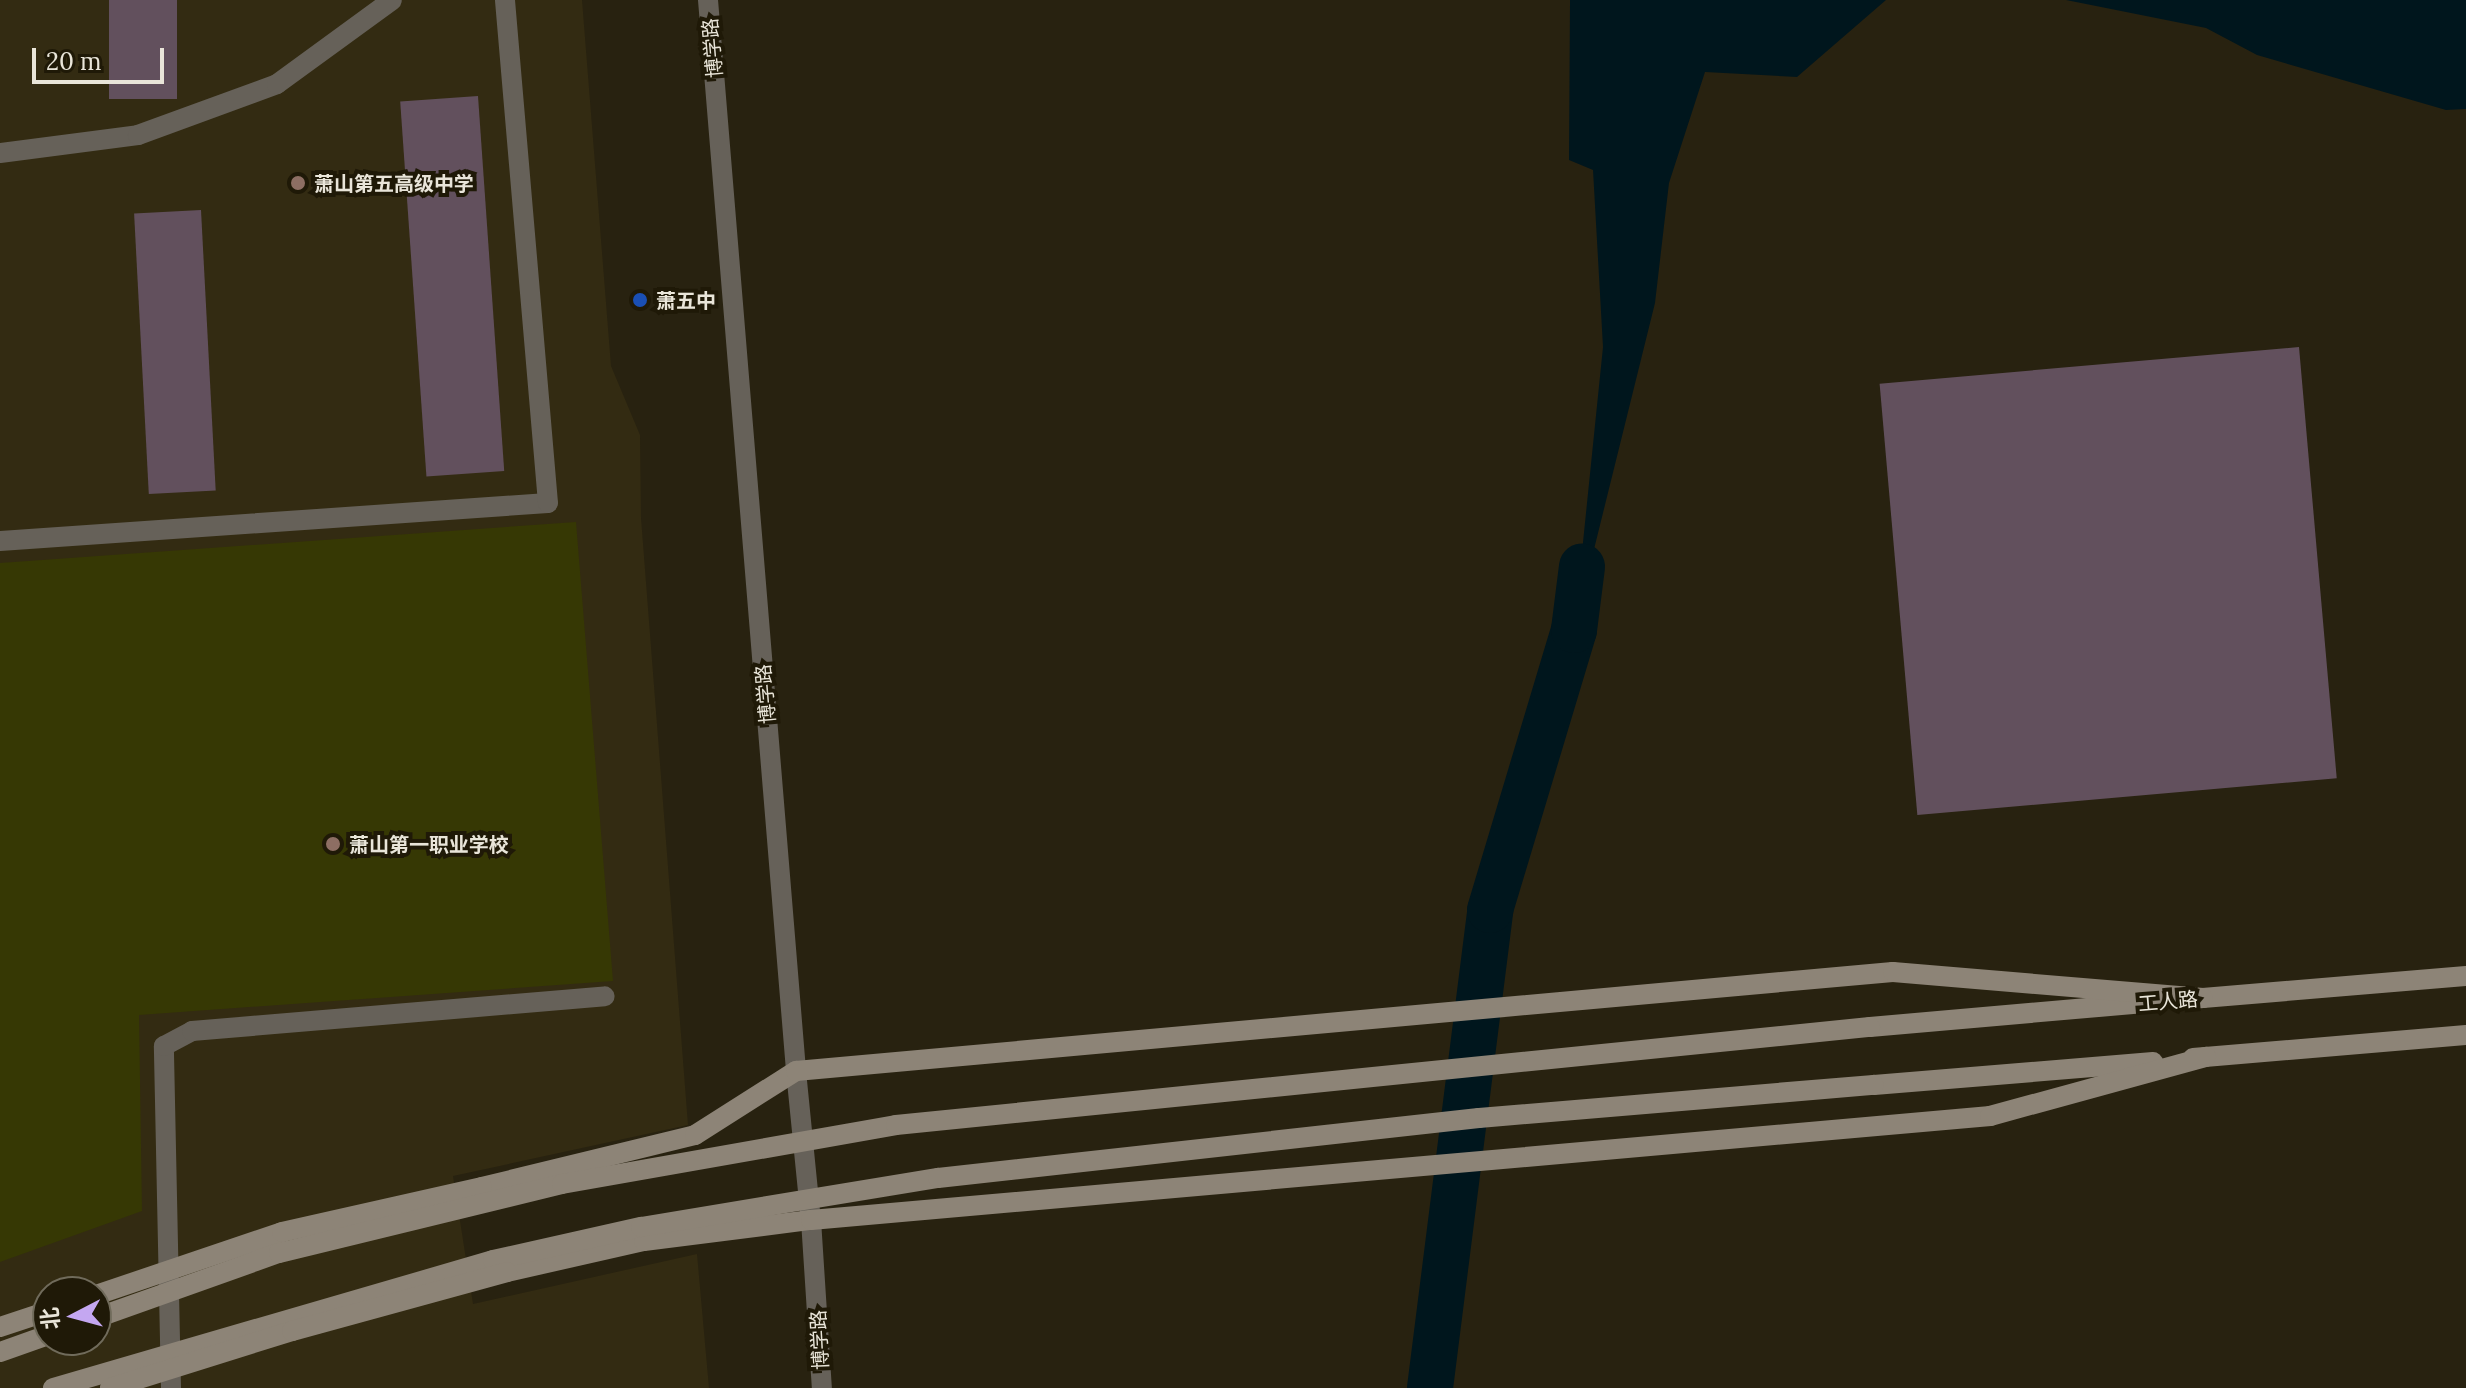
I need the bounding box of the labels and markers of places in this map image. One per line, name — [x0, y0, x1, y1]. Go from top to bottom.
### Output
place label: 萧山第五高级中学 — [314, 171, 474, 195]
marker: 萧山第五高级中学 — [289, 174, 307, 192]
place label: 萧五中 — [656, 288, 716, 312]
marker: 萧五中 — [631, 291, 649, 309]
place label: 萧山第一职业学校 — [349, 832, 509, 856]
marker: 萧山第一职业学校 — [324, 835, 342, 853]

